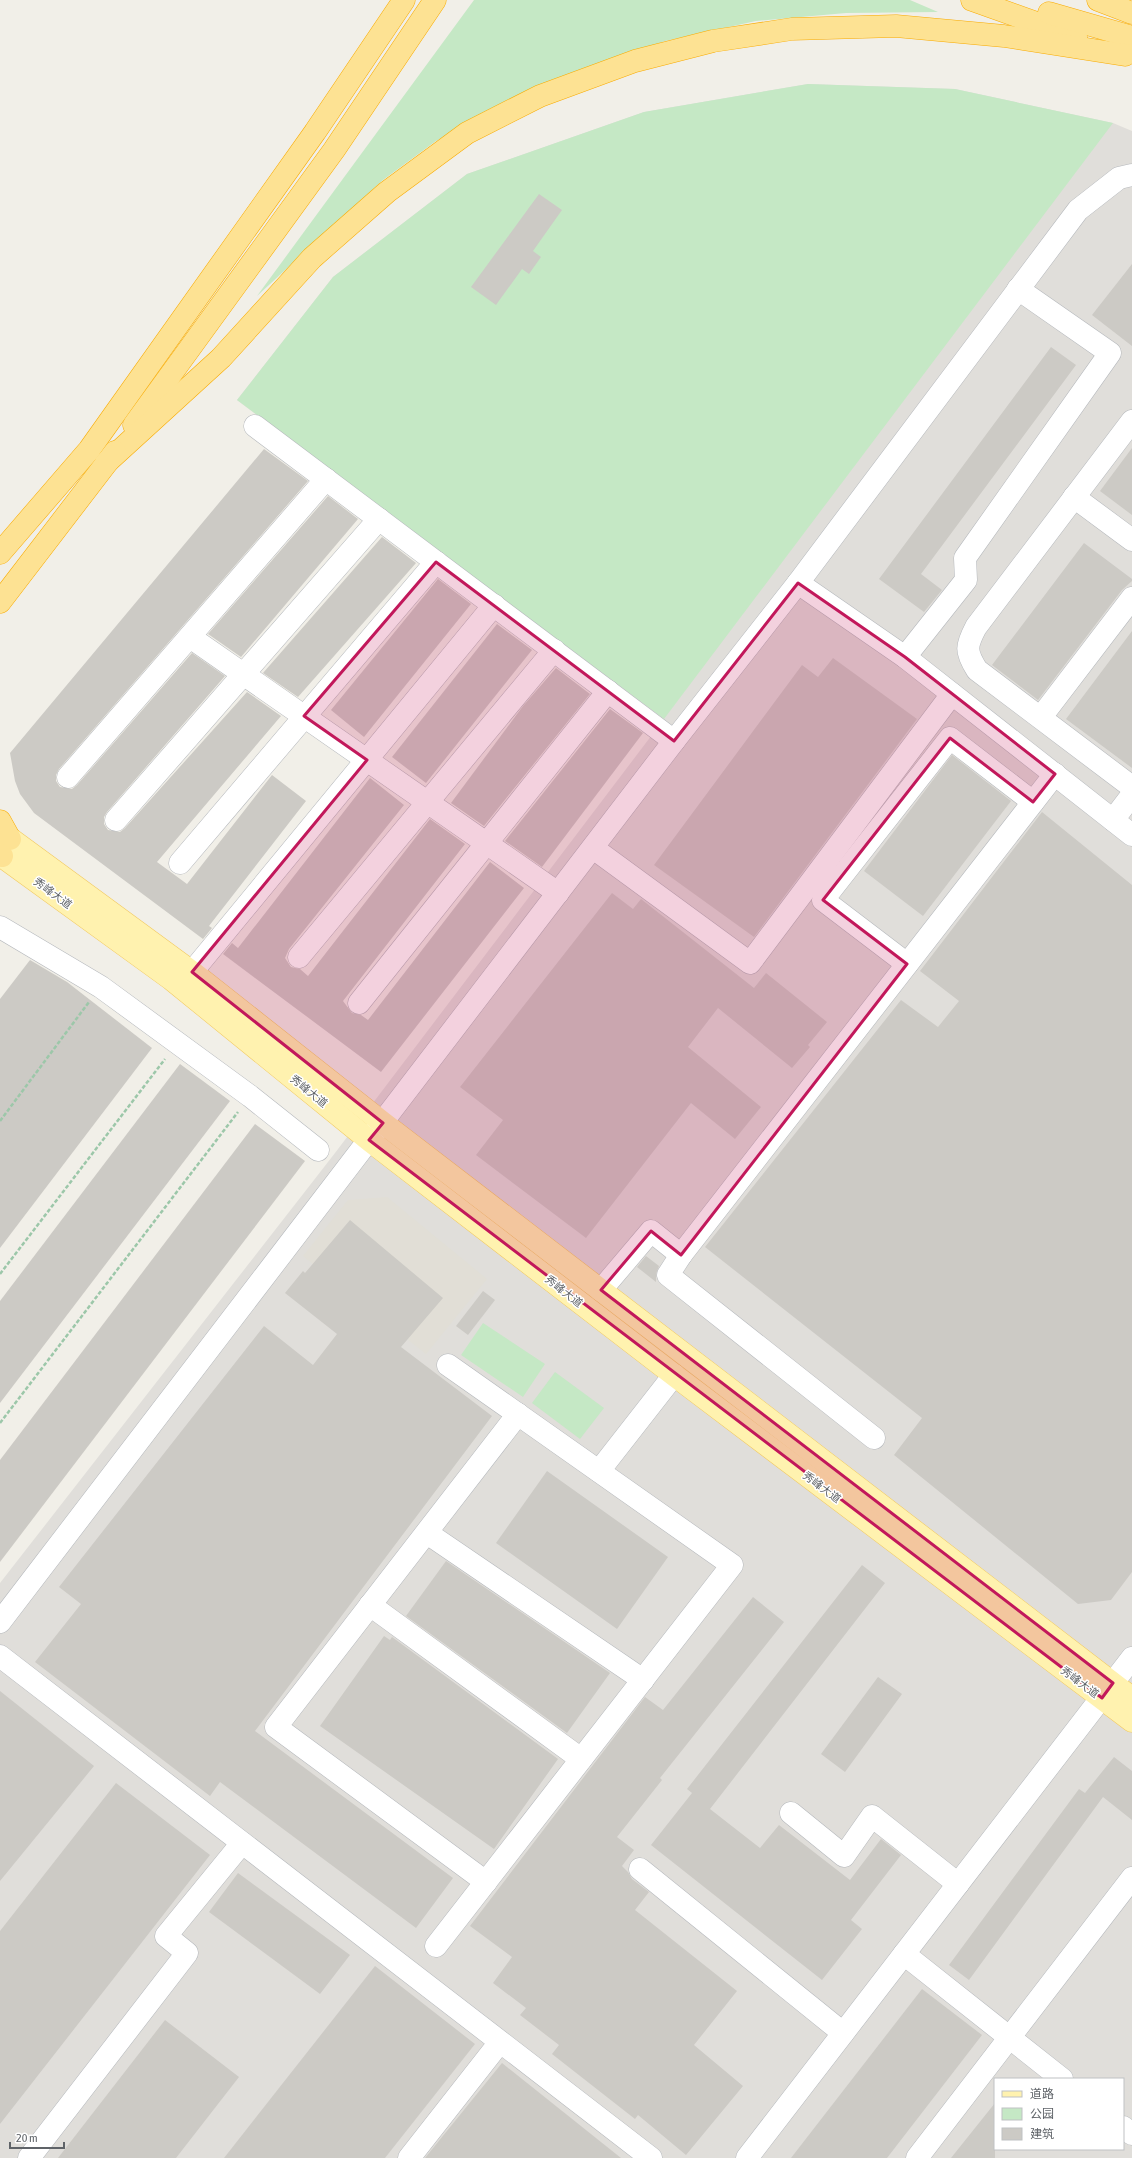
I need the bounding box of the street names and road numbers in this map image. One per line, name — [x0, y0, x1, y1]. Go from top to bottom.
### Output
street label: 秀峰大道 — [32, 875, 74, 911]
street label: 秀峰大道 — [288, 1072, 330, 1110]
street label: 秀峰大道 — [543, 1273, 585, 1309]
street label: 秀峰大道 — [801, 1469, 843, 1505]
street label: 秀峰大道 — [1059, 1664, 1101, 1700]

